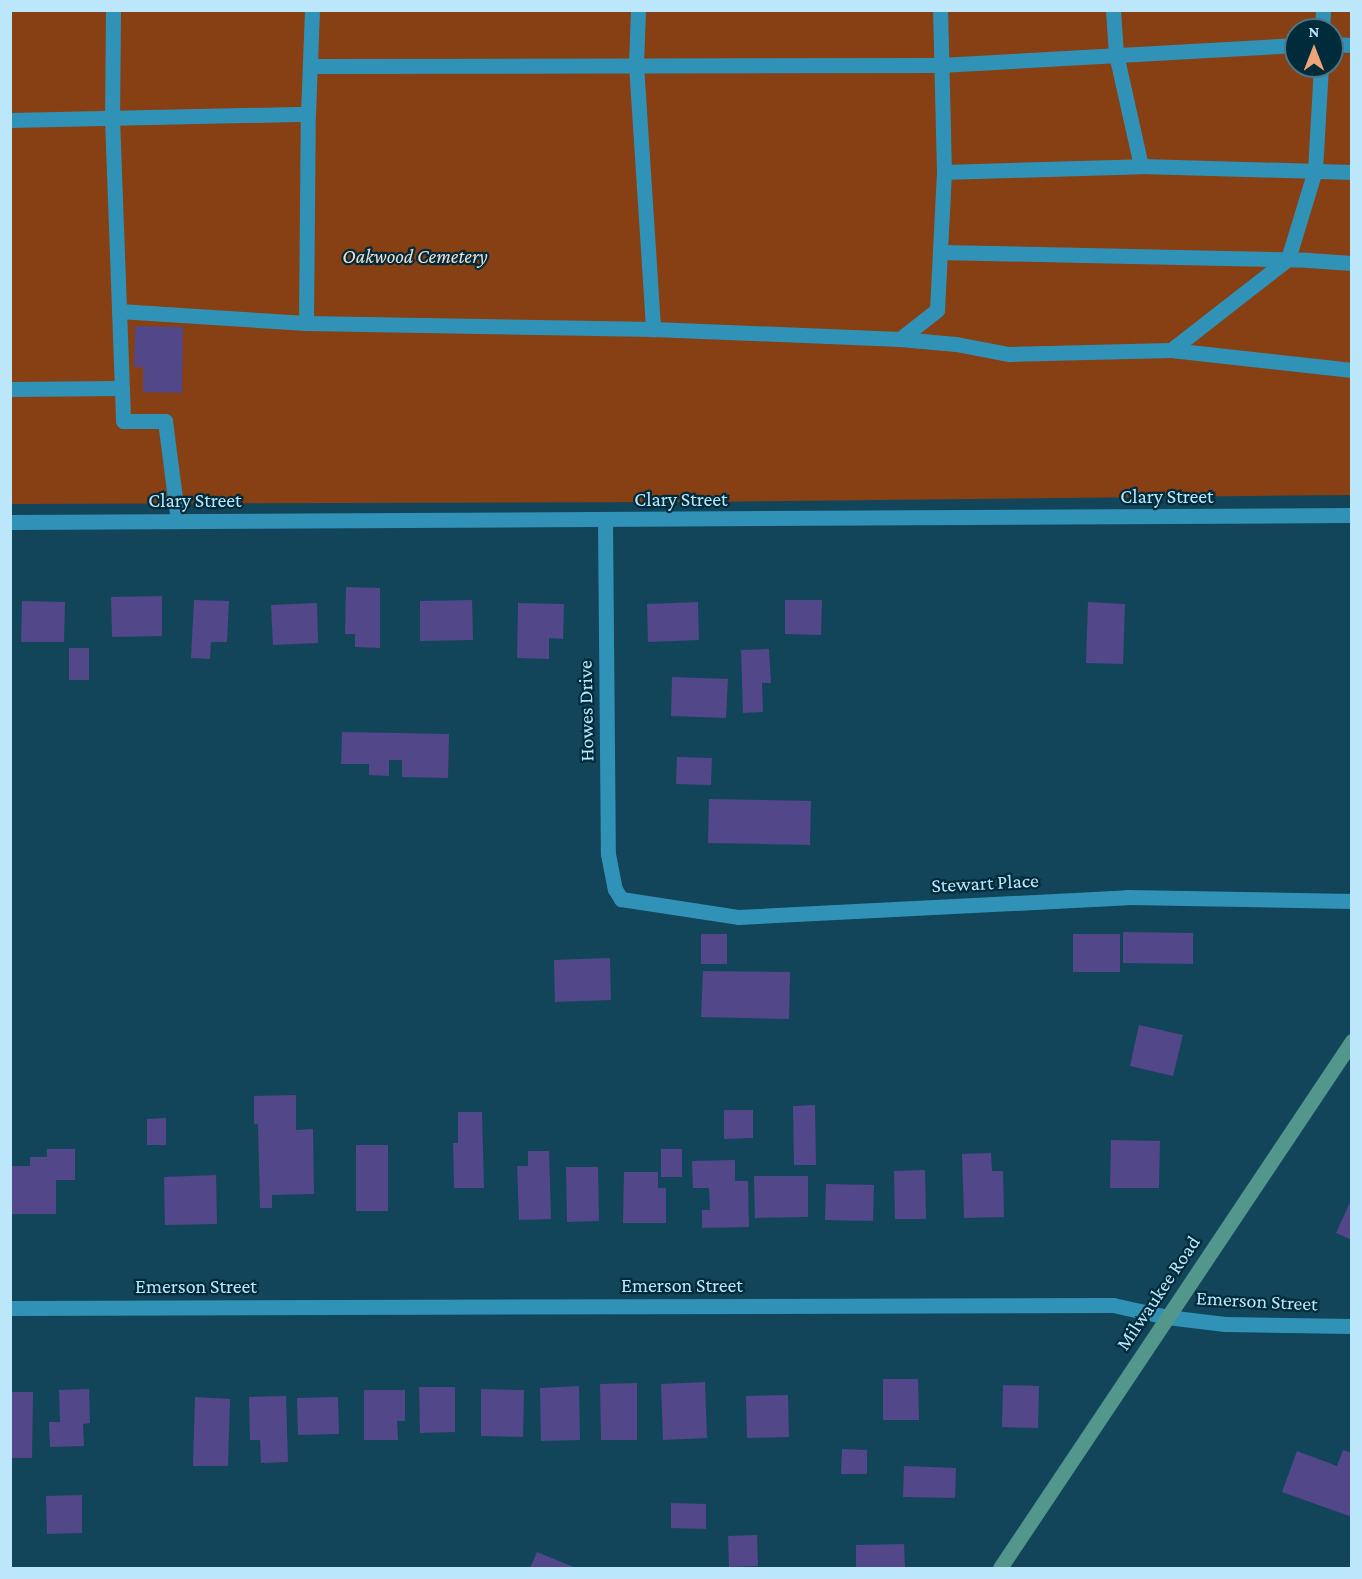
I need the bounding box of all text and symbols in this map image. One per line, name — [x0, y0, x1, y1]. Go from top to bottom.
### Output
north arrow — [1284, 18, 1344, 78]
text: N — [1309, 23, 1319, 40]
park label: Oakwood Cemetery — [342, 244, 488, 268]
street label: Clary Street — [1120, 484, 1214, 508]
street label: Clary Street — [634, 487, 728, 511]
street label: Clary Street — [148, 488, 242, 512]
street label: Howes Drive — [573, 660, 599, 762]
street label: Stewart Place — [931, 868, 1039, 898]
street label: Milwaukee Road — [1111, 1231, 1205, 1355]
street label: Emerson Street — [621, 1273, 743, 1297]
street label: Emerson Street — [135, 1274, 257, 1298]
street label: Emerson Street — [1196, 1286, 1318, 1316]

